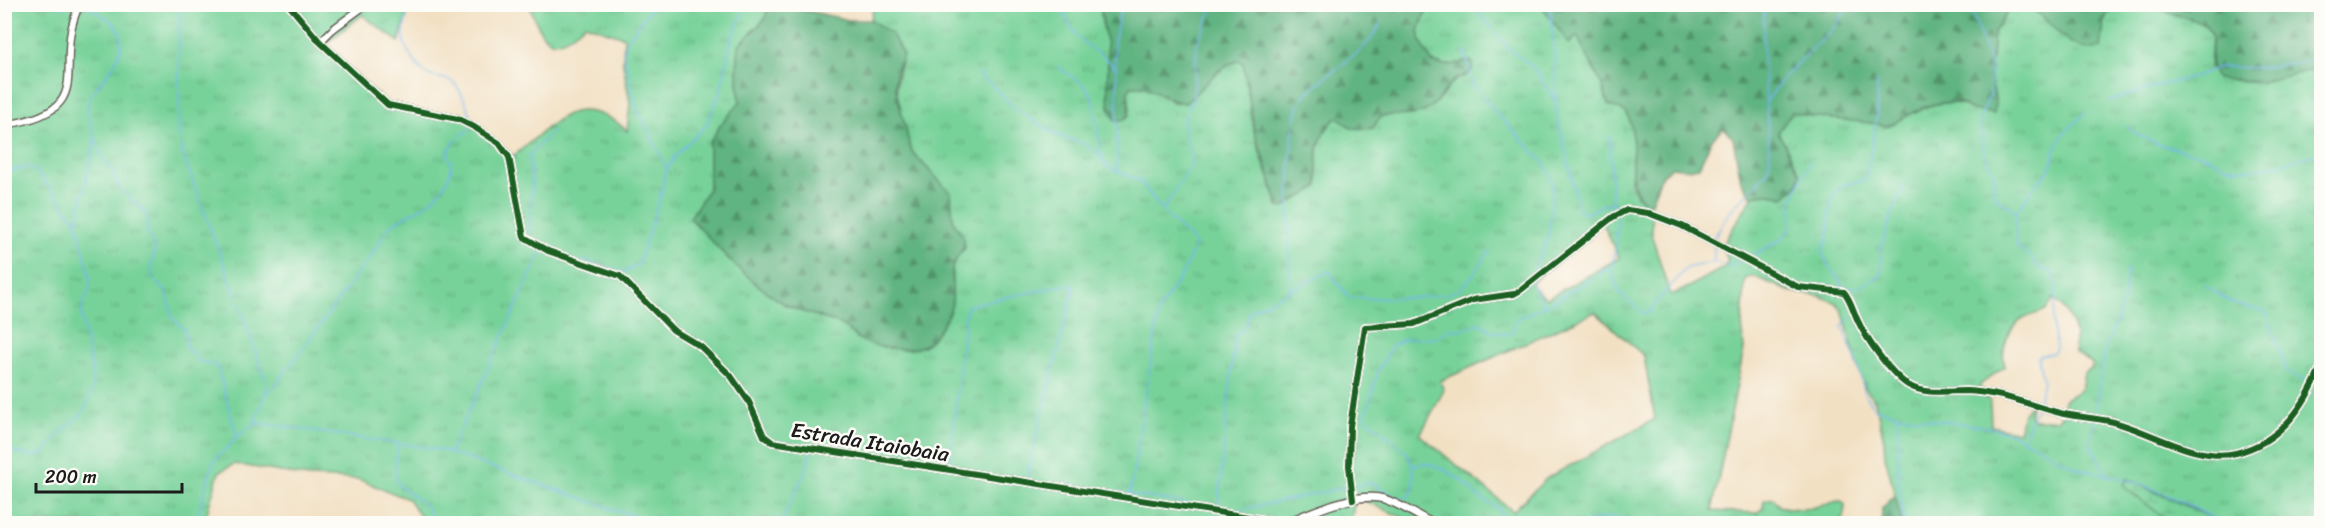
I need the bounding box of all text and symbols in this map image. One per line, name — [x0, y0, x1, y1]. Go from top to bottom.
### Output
street label: Estrada Itaiobaia — [788, 411, 952, 473]
scale bar — [36, 456, 182, 494]
text: 200 m — [45, 461, 97, 493]

